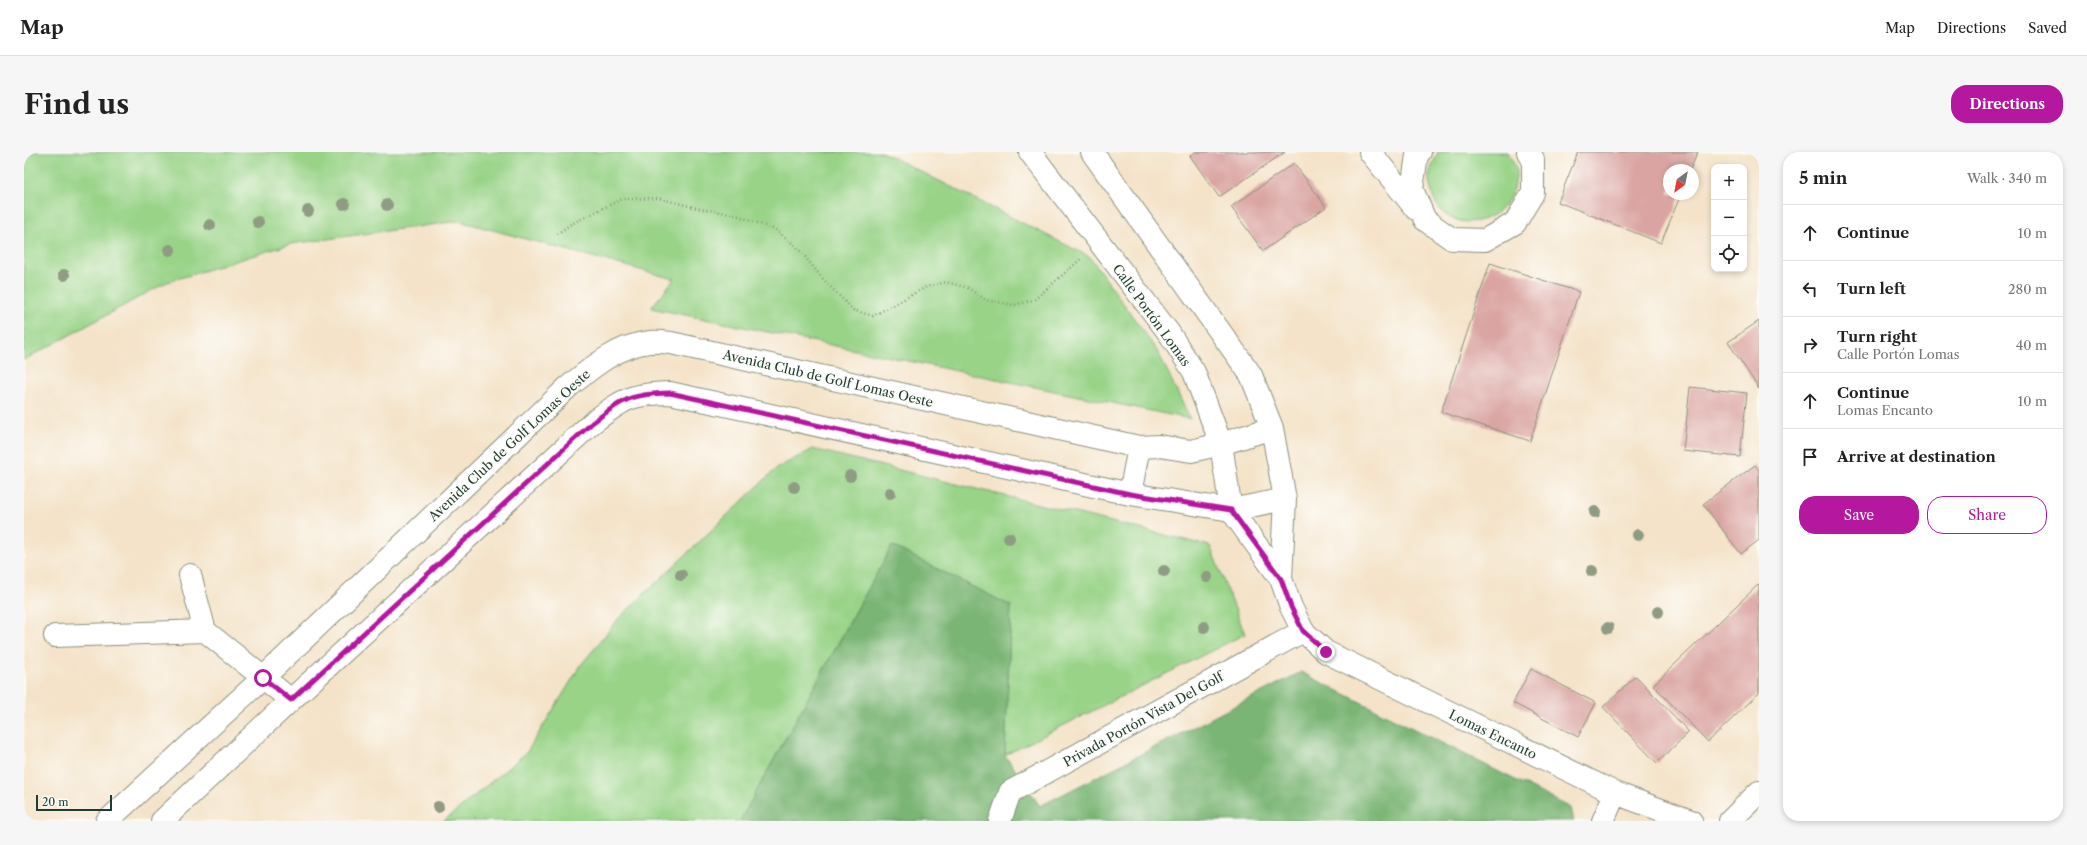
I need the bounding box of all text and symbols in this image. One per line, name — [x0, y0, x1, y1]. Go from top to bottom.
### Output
text: Map — [20, 16, 64, 39]
text: Map — [1885, 19, 1915, 37]
text: Directions — [1937, 19, 2006, 37]
text: Saved — [2028, 19, 2067, 37]
button: Directions — [1951, 85, 2063, 123]
text: Find us — [24, 87, 129, 121]
north arrow — [1663, 164, 1699, 200]
map controls — [1711, 164, 1747, 272]
button: + — [1711, 164, 1747, 200]
text: 5 min — [1799, 168, 1847, 188]
text: Walk · 340 m — [1967, 170, 2047, 186]
button: − — [1711, 200, 1747, 236]
icon: ahead — [1799, 222, 1821, 244]
text: Continue — [1837, 223, 1909, 242]
text: 10 m — [2018, 225, 2047, 241]
button: locate — [1711, 236, 1747, 272]
street label: Calle Portón Lomas — [1110, 261, 1195, 369]
icon: left — [1799, 278, 1821, 300]
text: Turn left — [1837, 279, 1906, 298]
text: 280 m — [2008, 281, 2047, 297]
text: Turn right — [1837, 327, 1917, 346]
icon: right — [1799, 334, 1821, 356]
text: 40 m — [2016, 337, 2047, 353]
street label: Avenida Club de Golf Lomas Oeste — [720, 346, 935, 410]
text: Calle Portón Lomas — [1837, 346, 1959, 362]
street label: Avenida Club de Golf Lomas Oeste — [424, 366, 593, 525]
text: Continue — [1837, 383, 1909, 402]
icon: ahead — [1799, 390, 1821, 412]
text: 10 m — [2018, 393, 2047, 409]
text: Lomas Encanto — [1837, 402, 1933, 418]
icon: arrive — [1799, 446, 1821, 468]
text: Arrive at destination — [1837, 447, 1996, 466]
button: Save — [1799, 496, 1919, 534]
button: Share — [1927, 496, 2047, 534]
route end — [1317, 643, 1335, 661]
street label: Privada Portón Vista Del Golf — [1060, 668, 1227, 770]
route start — [254, 669, 272, 687]
street label: Lomas Encanto — [1446, 706, 1540, 762]
scale bar — [36, 793, 112, 812]
text: 20 m — [42, 795, 68, 809]

